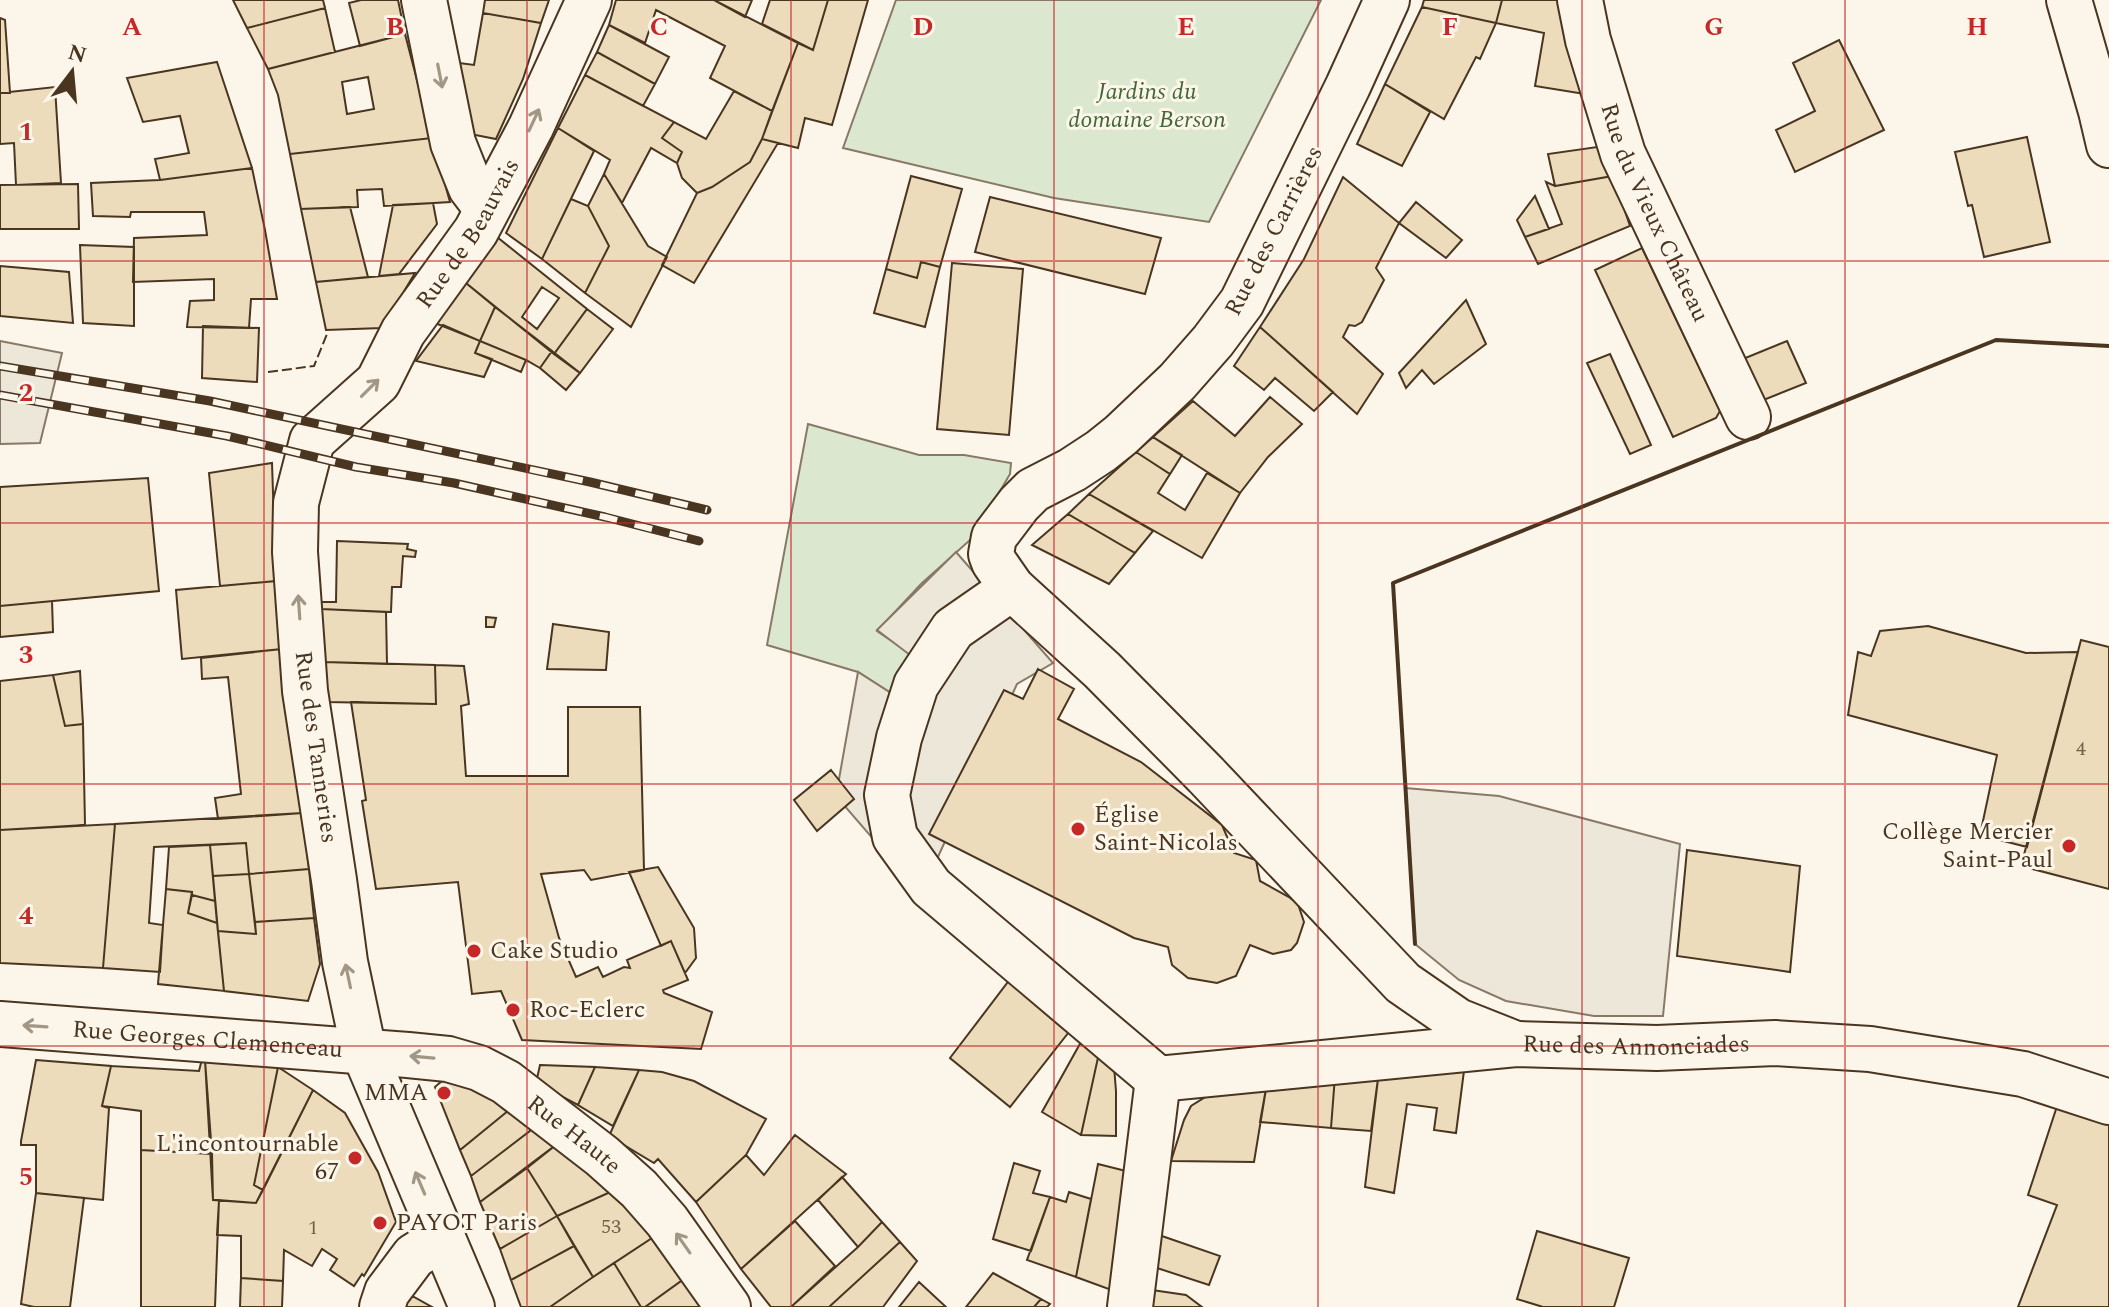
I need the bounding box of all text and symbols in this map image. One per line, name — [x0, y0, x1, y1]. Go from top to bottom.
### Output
text: A — [122, 7, 142, 47]
text: B — [386, 7, 404, 47]
text: C — [650, 7, 668, 47]
text: D — [913, 7, 933, 47]
text: E — [1177, 7, 1195, 47]
text: F — [1442, 7, 1458, 47]
text: G — [1704, 7, 1724, 47]
text: H — [1966, 7, 1988, 47]
north arrow — [32, 32, 112, 112]
text: N — [64, 36, 90, 73]
one-way arrow — [433, 63, 448, 89]
park label: Jardins du domaine Berson — [1068, 74, 1226, 138]
street label: Rue du Vieux Château — [1590, 99, 1718, 328]
one-way arrow — [527, 108, 542, 132]
text: 1 — [19, 112, 33, 152]
street label: Rue des Carrières — [1215, 139, 1333, 323]
street label: Rue de Beauvais — [407, 152, 529, 316]
text: 2 — [19, 373, 33, 413]
one-way arrow — [360, 379, 379, 398]
one-way arrow — [291, 594, 306, 621]
text: 3 — [19, 635, 33, 675]
street label: Rue des Tanneries — [285, 649, 347, 845]
house number: 4 — [2076, 734, 2086, 764]
place label: Église Saint-Nicolas — [1094, 797, 1238, 861]
place label: Collège Mercier Saint-Paul — [1882, 814, 2053, 878]
marker: Église Saint-Nicolas — [1069, 820, 1087, 838]
marker: Collège Mercier Saint-Paul — [2060, 837, 2078, 855]
text: 4 — [19, 896, 34, 936]
place label: Cake Studio — [490, 933, 618, 969]
marker: Cake Studio — [465, 942, 483, 960]
one-way arrow — [339, 964, 354, 989]
place label: Roc-Eclerc — [529, 992, 645, 1028]
marker: Roc-Eclerc — [504, 1001, 522, 1019]
street label: Rue Georges Clemenceau — [71, 1012, 344, 1068]
one-way arrow — [22, 1018, 49, 1033]
street label: Rue des Annonciades — [1522, 1026, 1751, 1066]
one-way arrow — [409, 1049, 436, 1064]
place label: MMA — [364, 1075, 428, 1111]
marker: MMA — [435, 1084, 453, 1102]
street label: Rue Haute — [519, 1086, 629, 1183]
place label: L'incontournable 67 — [156, 1126, 339, 1190]
marker: L'incontournable 67 — [346, 1149, 364, 1167]
text: 5 — [19, 1157, 33, 1197]
one-way arrow — [412, 1171, 426, 1196]
place label: PAYOT Paris — [396, 1205, 537, 1241]
house number: 53 — [601, 1212, 621, 1242]
house number: 1 — [308, 1213, 318, 1243]
marker: PAYOT Paris — [371, 1214, 389, 1232]
one-way arrow — [675, 1233, 691, 1255]

